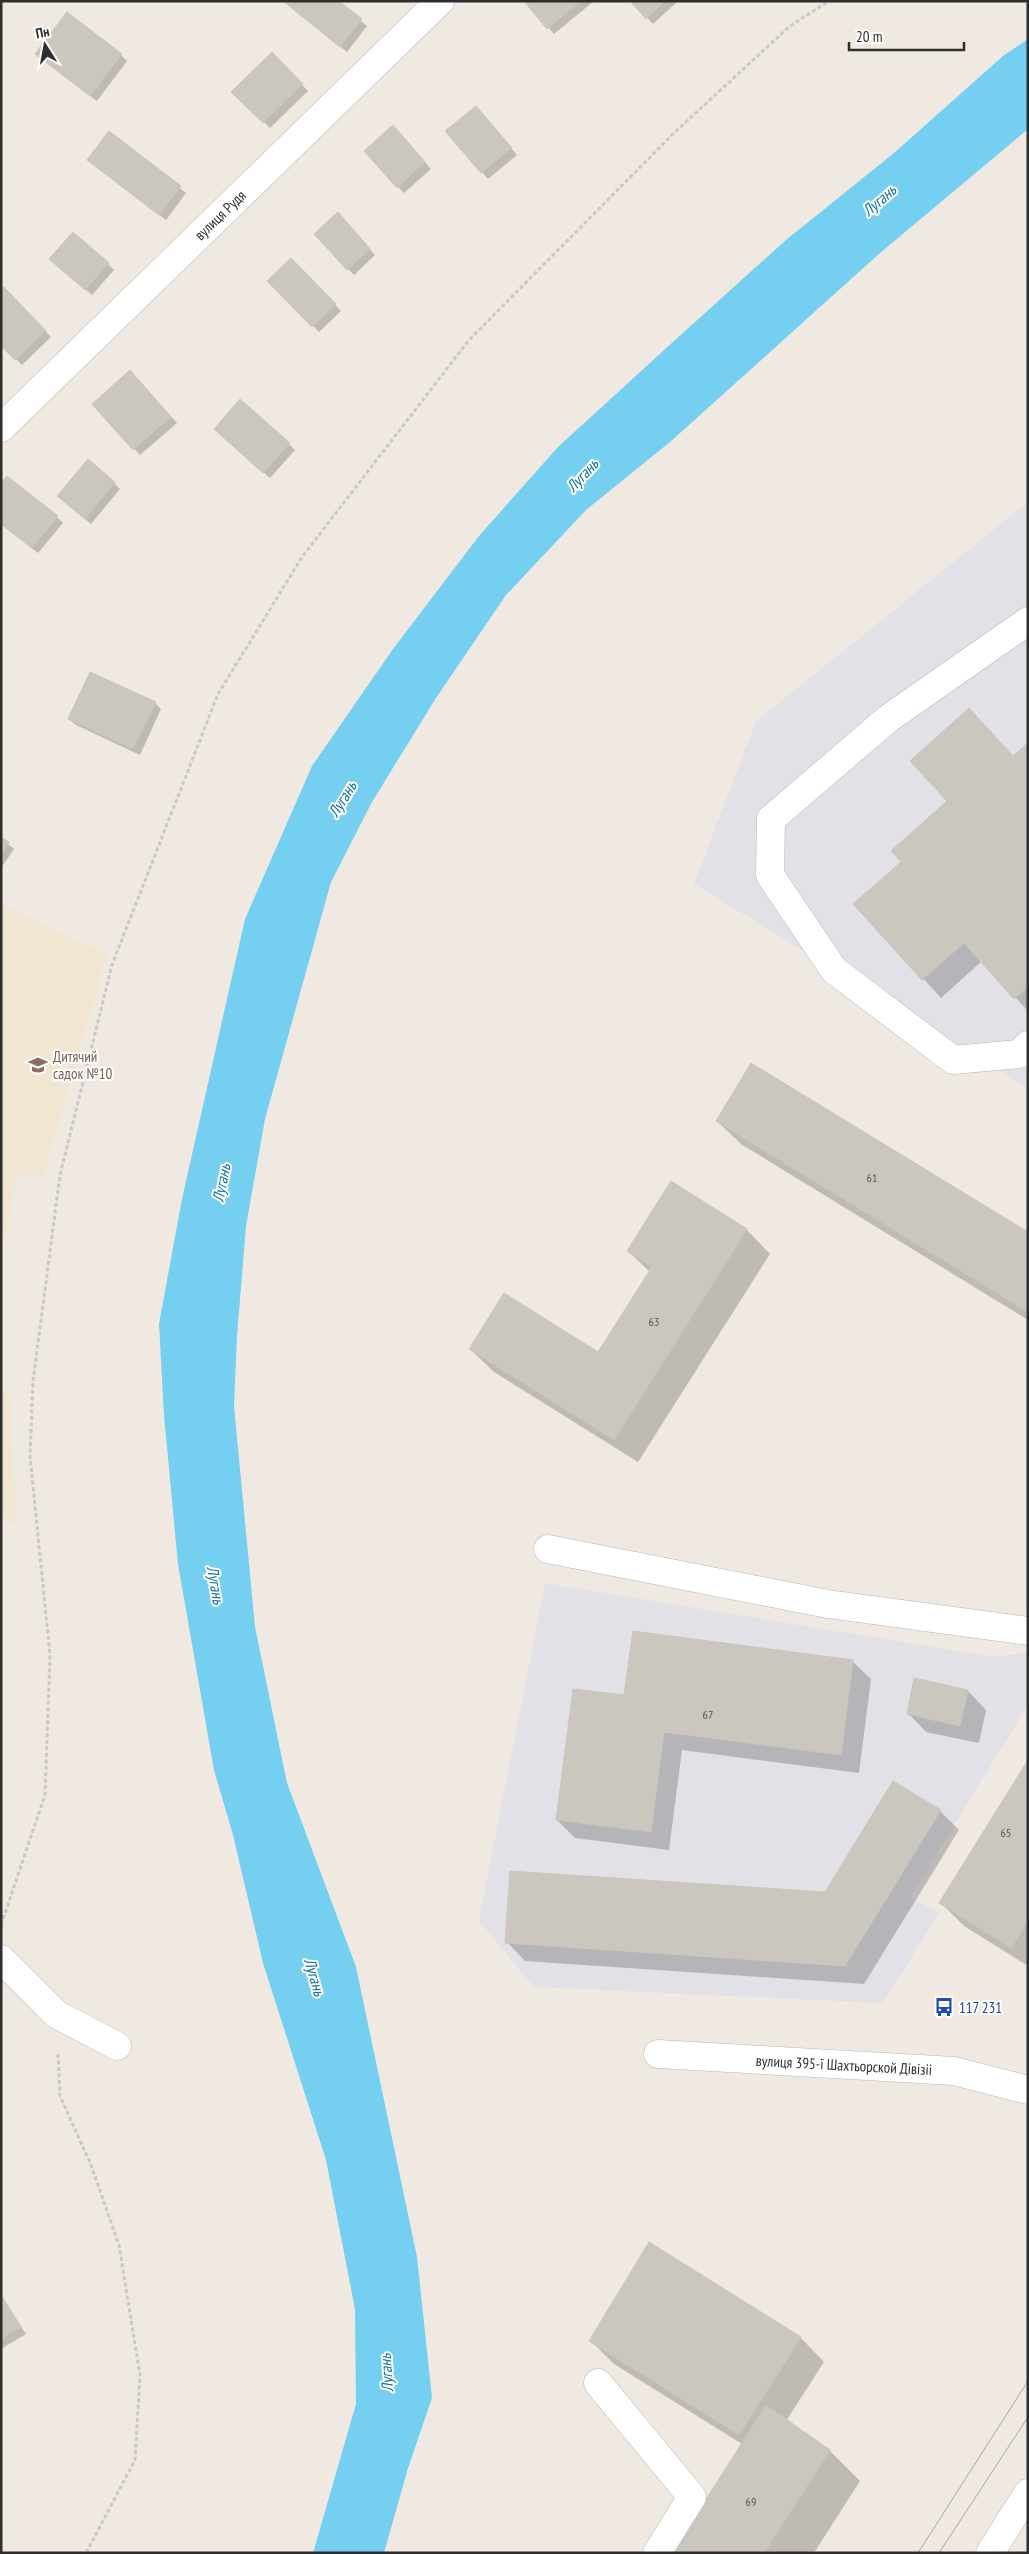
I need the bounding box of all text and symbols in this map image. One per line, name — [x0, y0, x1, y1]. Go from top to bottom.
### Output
north arrow — [20, 20, 70, 70]
scale bar — [849, 20, 964, 52]
text: Пн — [34, 22, 51, 42]
text: 20 m — [856, 27, 882, 46]
water label: Лугань — [857, 179, 901, 221]
street label: вулиця Рудя — [190, 186, 250, 244]
water label: Лугань — [561, 454, 603, 497]
water label: Лугань — [323, 777, 361, 821]
place label: Дитячий садок №10 — [53, 1047, 113, 1083]
school or university icon: Дитячий садок №10 — [27, 1054, 49, 1076]
water label: Лугань — [207, 1161, 235, 1205]
house number: 61 — [867, 1170, 877, 1185]
house number: 63 — [649, 1314, 659, 1329]
water label: Лугань — [203, 1563, 229, 1606]
house number: 67 — [703, 1707, 713, 1722]
house number: 65 — [1001, 1825, 1011, 1840]
water label: Лугань — [300, 1955, 330, 1999]
bus stop icon: 117 231 — [933, 1996, 955, 2018]
place label: 117 231 — [959, 1998, 1002, 2017]
street label: вулиця 395-ї Шахтьорской Дівізіі — [755, 2051, 933, 2079]
water label: Лугань — [375, 2352, 397, 2394]
house number: 69 — [746, 2494, 756, 2509]

